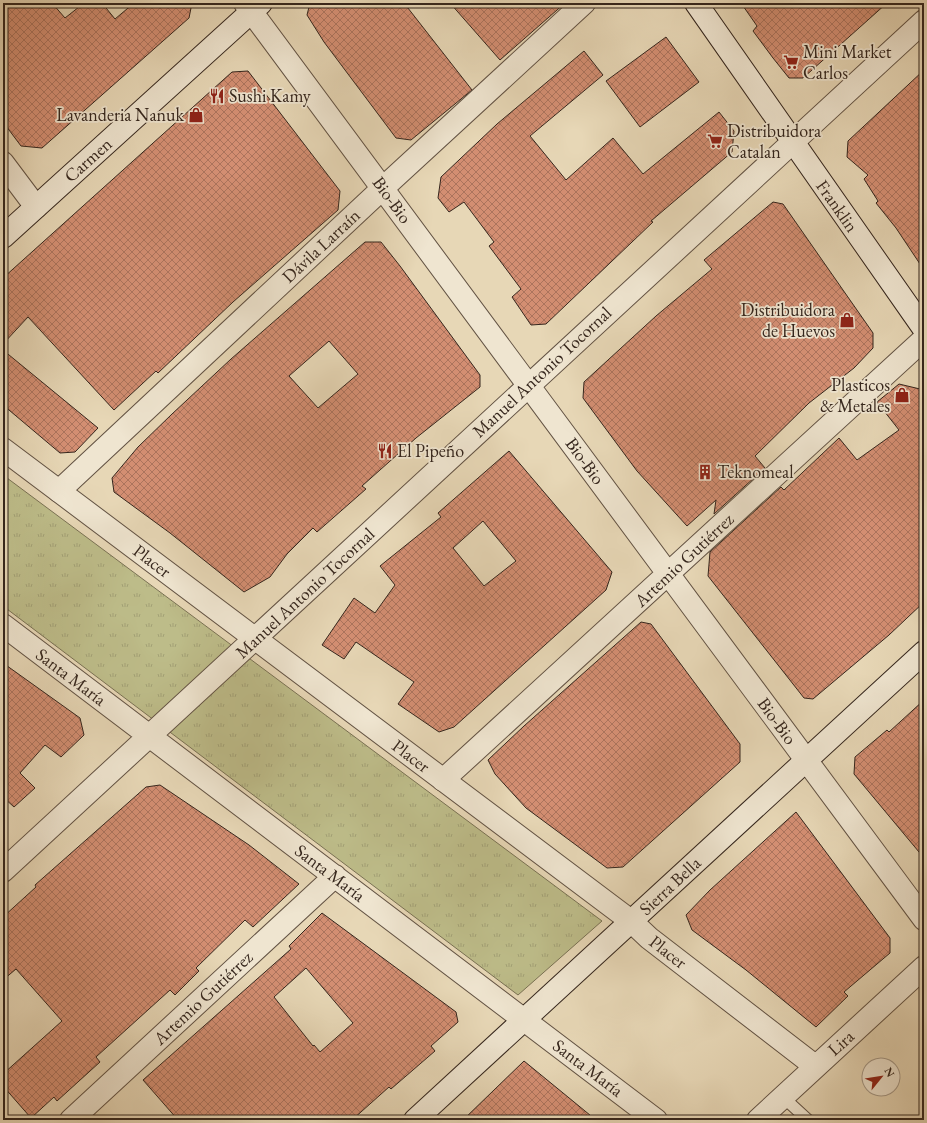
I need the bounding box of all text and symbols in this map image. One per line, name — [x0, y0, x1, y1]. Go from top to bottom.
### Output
place label: Mini Market Carlos — [803, 40, 892, 84]
supermarket icon: Mini Market Carlos — [782, 53, 800, 71]
place label: Sushi Kamy — [229, 84, 311, 107]
restaurant icon: Sushi Kamy — [208, 87, 226, 105]
place label: Lavanderia Nanuk — [56, 103, 185, 126]
shop icon: Lavanderia Nanuk — [187, 106, 205, 124]
place label: Distribuidora Catalan — [727, 119, 822, 163]
street label: Carmen — [59, 132, 117, 187]
supermarket icon: Distribuidora Catalan — [706, 132, 724, 150]
street label: Bio-Bio — [368, 172, 417, 228]
street label: Franklin — [811, 175, 864, 237]
street label: Dávila Larraín — [277, 203, 365, 288]
place label: Distribuidora de Huevos — [741, 298, 836, 342]
street label: Manuel Antonio Tocornal — [467, 301, 616, 442]
shop icon: Distribuidora de Huevos — [838, 311, 856, 329]
place label: Plasticos & Metales — [820, 373, 890, 417]
shop icon: Plasticos & Metales — [893, 386, 911, 404]
street label: Bio-Bio — [561, 433, 610, 489]
place label: El Pipeño — [397, 439, 464, 462]
restaurant icon: El Pipeño — [376, 442, 394, 460]
place label: Teknomeal — [717, 460, 794, 483]
building icon: Teknomeal — [696, 463, 714, 481]
street label: Artemio Gutiérrez — [628, 508, 738, 612]
street label: Manuel Antonio Tocornal — [230, 522, 379, 663]
street label: Placer — [129, 539, 176, 582]
street label: Santa María — [32, 643, 112, 711]
street label: Bio-Bio — [753, 693, 802, 749]
street label: Placer — [388, 734, 435, 777]
street label: Santa María — [291, 839, 371, 907]
street label: Sierra Bella — [634, 851, 706, 920]
street label: Placer — [645, 930, 692, 973]
street label: Artemio Gutiérrez — [147, 946, 257, 1050]
street label: Lira — [823, 1024, 859, 1061]
street label: Santa María — [549, 1034, 629, 1102]
north arrow — [861, 1057, 901, 1097]
text: N — [881, 1065, 898, 1079]

